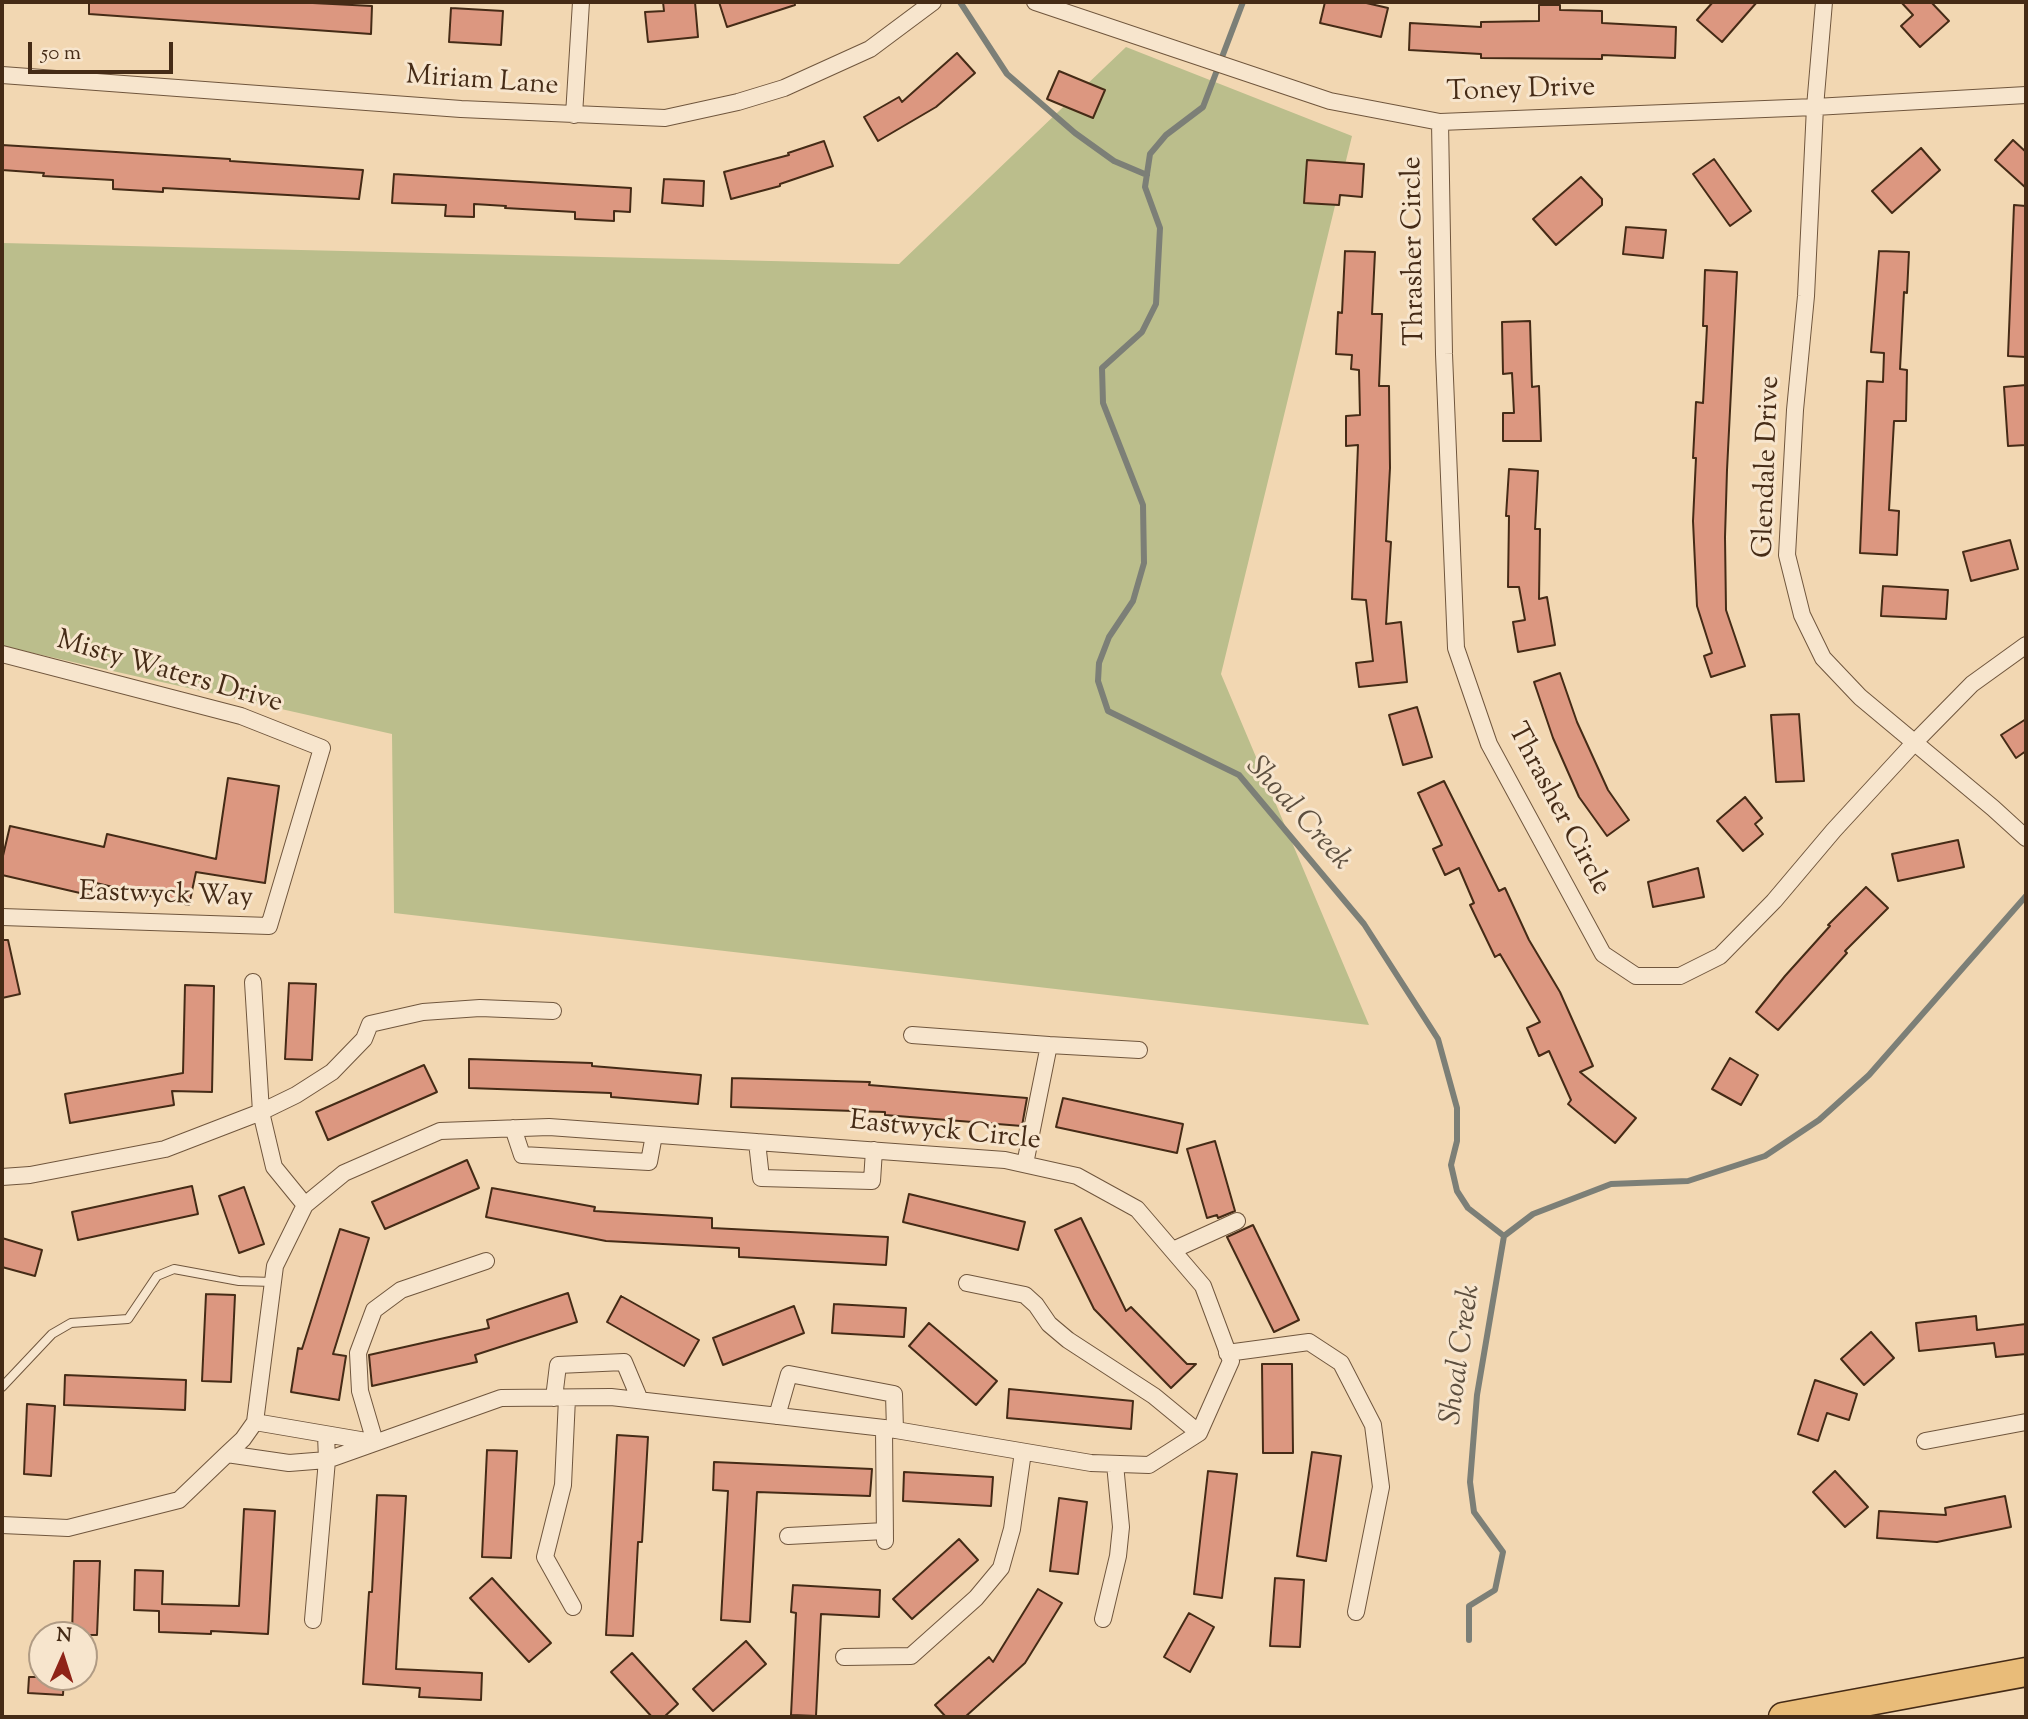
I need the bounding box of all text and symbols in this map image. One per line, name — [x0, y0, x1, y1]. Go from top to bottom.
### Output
scale bar — [32, 28, 177, 72]
text: 50 m — [41, 39, 81, 69]
street label: Miriam Lane — [404, 61, 560, 105]
street label: Toney Drive — [1446, 73, 1596, 111]
street label: Thrasher Circle — [1398, 156, 1434, 346]
street label: Glendale Drive — [1749, 375, 1789, 559]
street label: Misty Waters Drive — [52, 626, 286, 722]
street label: Thrasher Circle — [1498, 718, 1616, 902]
water label: Shoal Creek — [1236, 751, 1358, 879]
street label: Eastwyck Way — [78, 877, 254, 917]
street label: Eastwyck Circle — [848, 1106, 1042, 1160]
water label: Shoal Creek — [1435, 1283, 1491, 1427]
north arrow — [28, 1621, 98, 1691]
text: N — [56, 1623, 72, 1650]

